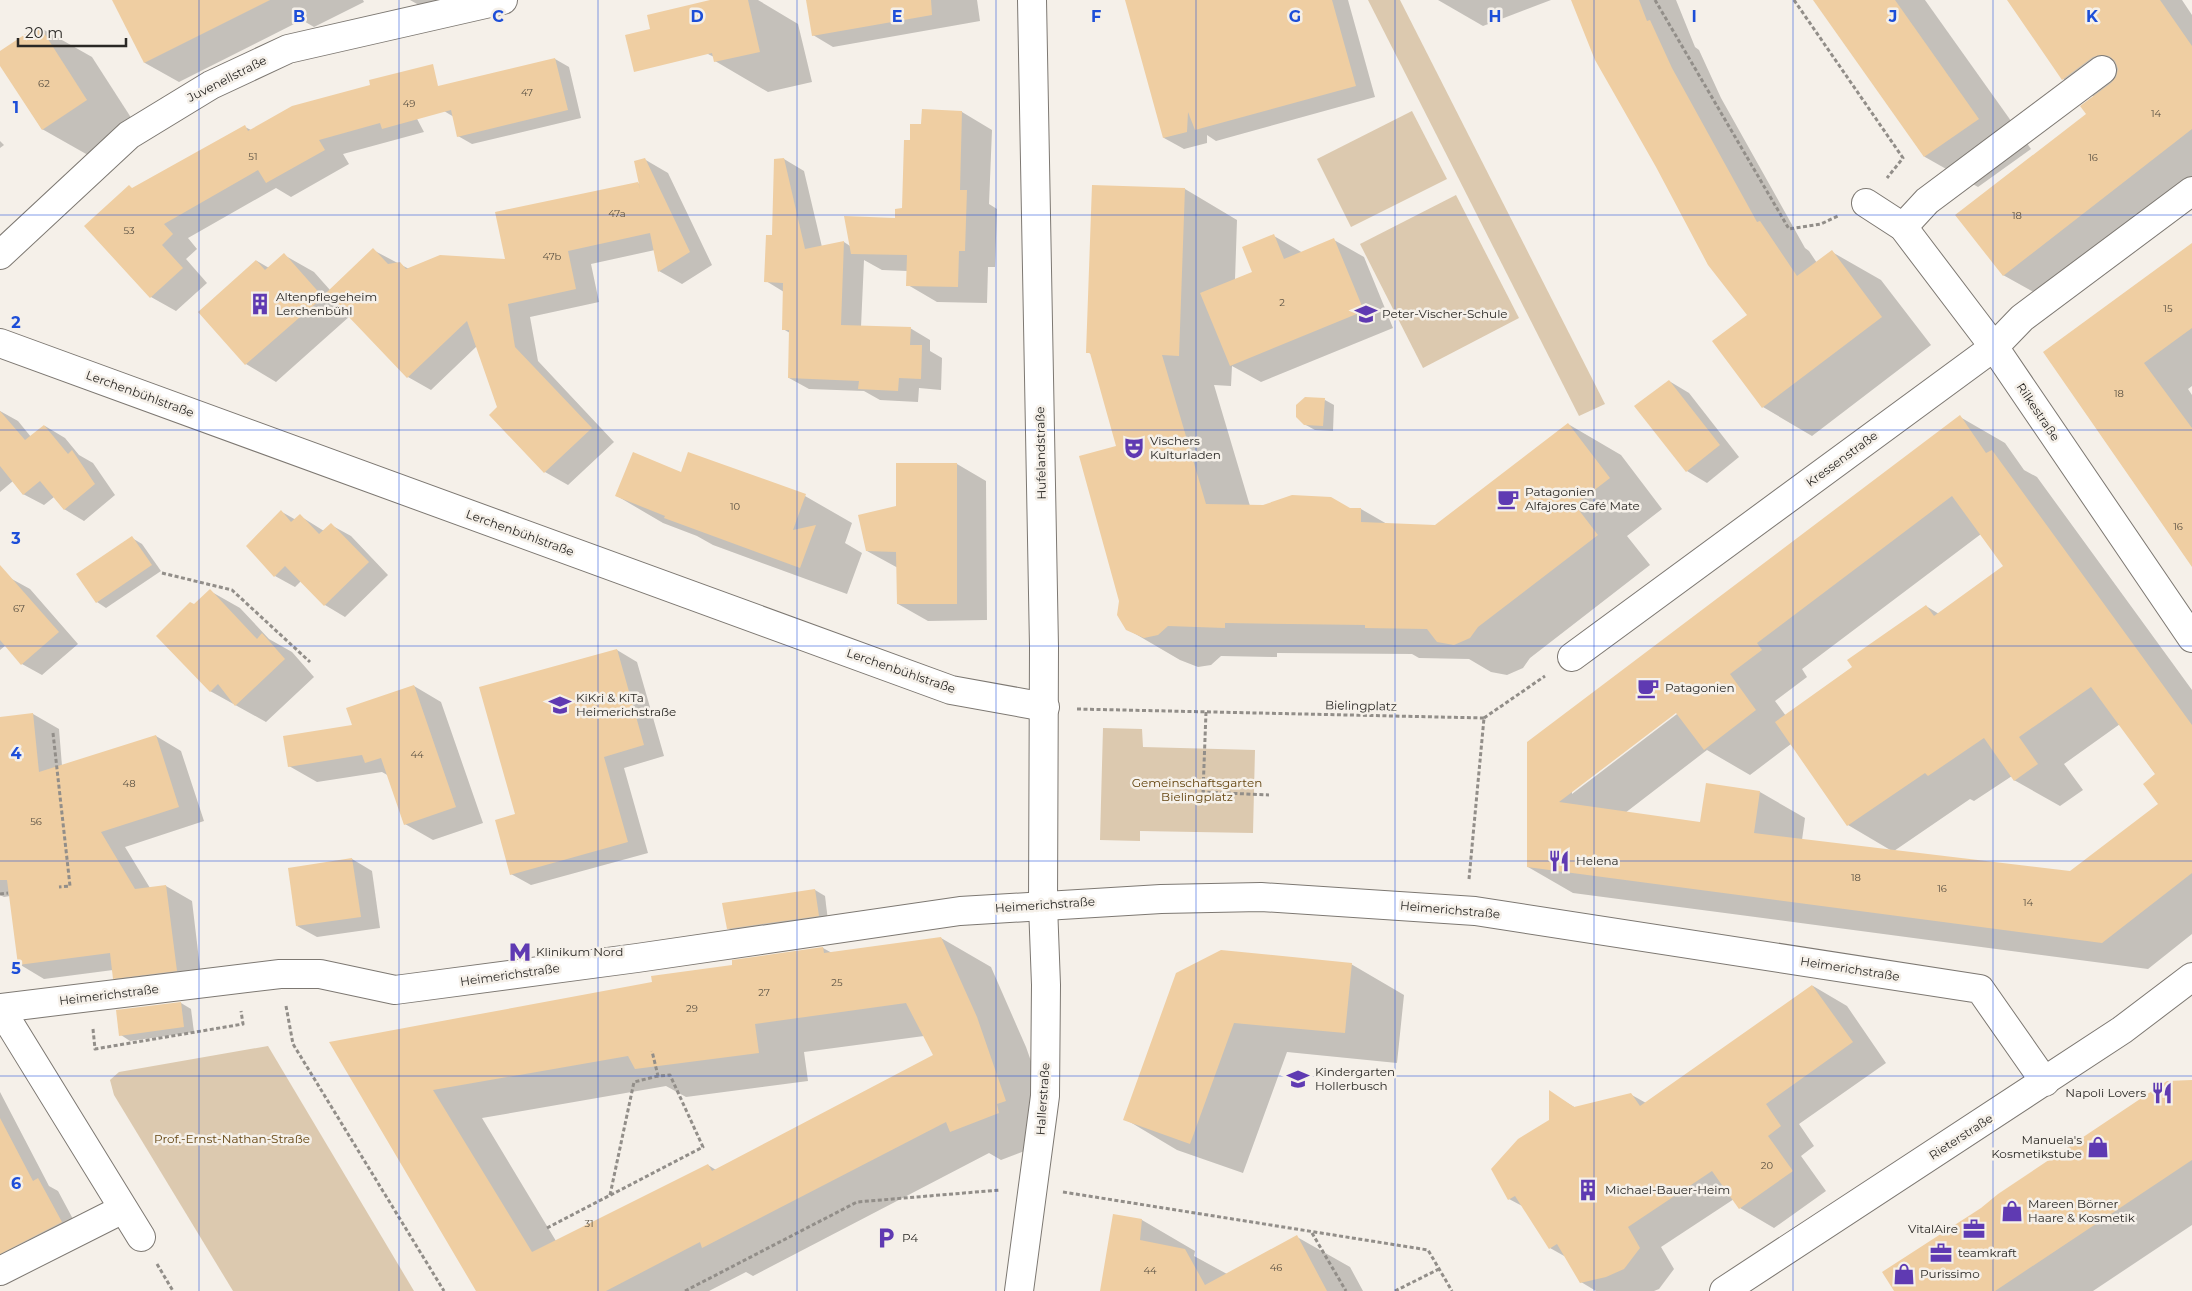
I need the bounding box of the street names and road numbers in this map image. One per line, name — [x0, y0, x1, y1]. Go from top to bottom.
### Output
street label: Juvenellstraße — [184, 52, 269, 105]
street label: Lerchenbühlstraße — [84, 367, 196, 420]
street label: Rilkestraße — [2014, 380, 2063, 444]
street label: Hufelandstraße — [1032, 406, 1049, 500]
street label: Kressenstraße — [1803, 428, 1880, 490]
street label: Lerchenbühlstraße — [464, 506, 576, 559]
street label: Lerchenbühlstraße — [845, 645, 957, 696]
street label: Bielingplatz — [1325, 697, 1397, 714]
street label: Heimerichstraße — [994, 894, 1096, 915]
street label: Heimerichstraße — [1399, 898, 1501, 921]
street label: Heimerichstraße — [1799, 953, 1901, 984]
street label: Heimerichstraße — [459, 960, 561, 989]
street label: Heimerichstraße — [58, 981, 160, 1008]
street label: Hallerstraße — [1032, 1062, 1053, 1136]
street label: Rieterstraße — [1926, 1110, 1996, 1163]

